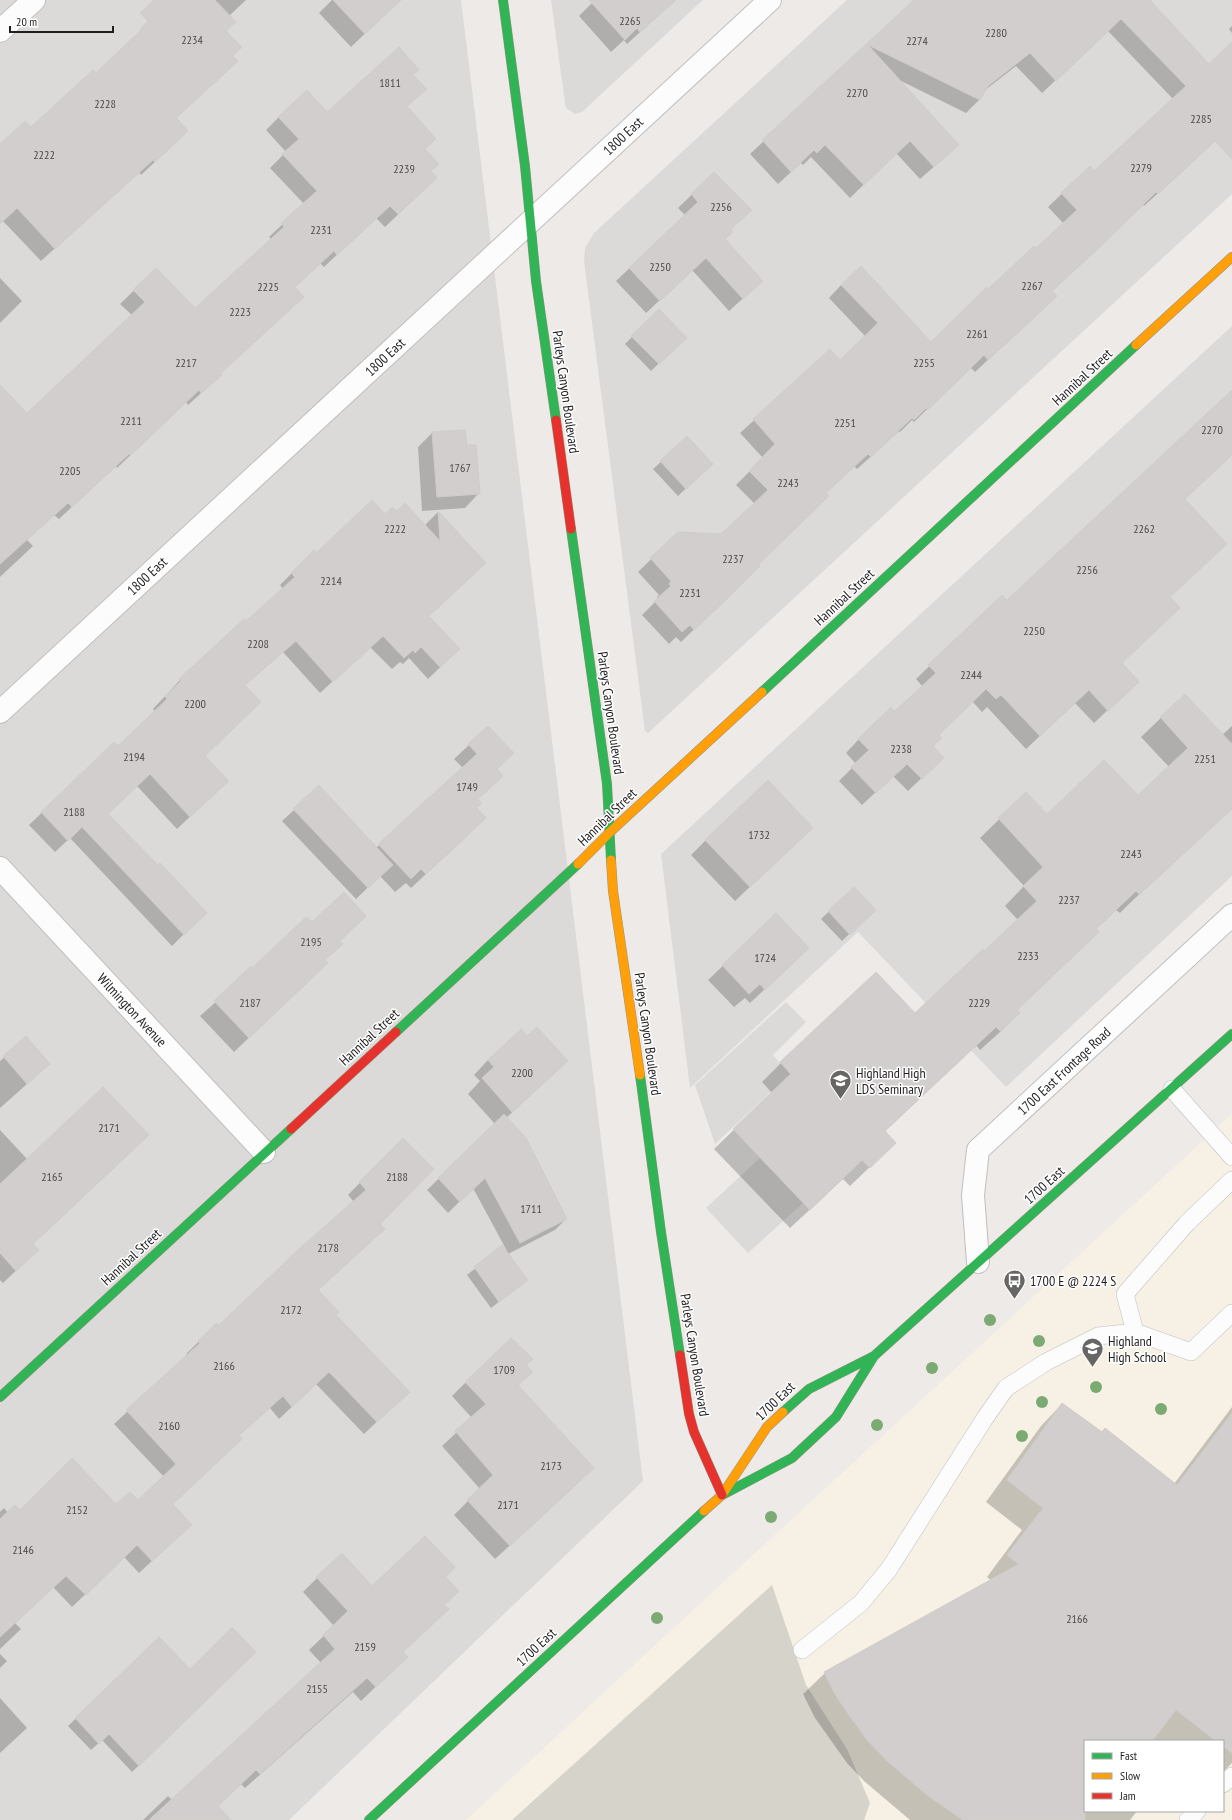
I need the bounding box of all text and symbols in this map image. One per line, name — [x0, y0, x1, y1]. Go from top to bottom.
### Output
scale bar — [10, 8, 113, 34]
house number: 2265 — [619, 13, 641, 28]
text: 20 m — [16, 14, 37, 29]
house number: 2280 — [985, 25, 1007, 40]
house number: 2234 — [181, 32, 203, 47]
house number: 2274 — [906, 33, 928, 48]
house number: 1811 — [379, 75, 401, 90]
house number: 2270 — [846, 85, 868, 100]
house number: 2228 — [94, 96, 116, 111]
house number: 2285 — [1190, 111, 1212, 126]
street label: 1800 East — [599, 113, 647, 159]
house number: 2222 — [33, 147, 55, 162]
house number: 2279 — [1130, 160, 1152, 175]
house number: 2239 — [393, 161, 415, 176]
house number: 2256 — [710, 199, 732, 214]
house number: 2231 — [310, 222, 332, 237]
house number: 2250 — [649, 259, 671, 274]
house number: 2267 — [1021, 278, 1043, 293]
house number: 2225 — [257, 279, 279, 294]
house number: 2223 — [229, 304, 251, 319]
house number: 2261 — [966, 326, 988, 341]
street label: Parleys Canyon Boulevard — [548, 329, 584, 455]
street label: 1800 East — [361, 334, 409, 380]
street label: Hannibal Street — [1048, 345, 1116, 409]
house number: 2217 — [175, 355, 197, 370]
house number: 2255 — [913, 355, 935, 370]
house number: 2211 — [120, 413, 142, 428]
house number: 2251 — [834, 415, 856, 430]
house number: 2270 — [1201, 422, 1223, 437]
house number: 1767 — [449, 460, 471, 475]
house number: 2205 — [59, 463, 81, 478]
house number: 2243 — [777, 475, 799, 490]
house number: 2222 — [384, 521, 406, 536]
house number: 2262 — [1133, 521, 1155, 536]
house number: 2237 — [722, 551, 744, 566]
street label: 1800 East — [123, 553, 171, 599]
house number: 2256 — [1076, 562, 1098, 577]
street label: Hannibal Street — [810, 565, 878, 629]
house number: 2214 — [320, 573, 342, 588]
house number: 2231 — [679, 585, 701, 600]
house number: 2250 — [1023, 623, 1045, 638]
house number: 2208 — [247, 636, 269, 651]
street label: Parleys Canyon Boulevard — [593, 650, 629, 776]
house number: 2244 — [960, 667, 982, 682]
house number: 2200 — [184, 696, 206, 711]
house number: 2238 — [890, 741, 912, 756]
house number: 2194 — [123, 749, 145, 764]
house number: 2251 — [1194, 751, 1216, 766]
house number: 1749 — [456, 779, 478, 794]
street label: Hannibal Street — [574, 784, 640, 850]
house number: 2188 — [63, 804, 85, 819]
house number: 1732 — [748, 827, 770, 842]
house number: 2243 — [1120, 846, 1142, 861]
house number: 2237 — [1058, 892, 1080, 907]
house number: 2195 — [300, 934, 322, 949]
house number: 2233 — [1017, 948, 1039, 963]
house number: 1724 — [754, 950, 776, 965]
street label: Wilmington Avenue — [93, 969, 171, 1051]
street label: Parleys Canyon Boulevard — [630, 971, 666, 1097]
house number: 2187 — [239, 995, 261, 1010]
house number: 2229 — [968, 995, 990, 1010]
street label: Hannibal Street — [335, 1005, 403, 1069]
street label: 1700 East Frontage Road — [1014, 1023, 1114, 1119]
place label: Highland High LDS Seminary — [856, 1064, 926, 1098]
house number: 2200 — [511, 1065, 533, 1080]
school or university icon: Highland High LDS Seminary — [827, 1068, 853, 1101]
house number: 2171 — [98, 1120, 120, 1135]
street label: 1700 East — [1020, 1162, 1068, 1208]
house number: 2165 — [41, 1169, 63, 1184]
house number: 2188 — [386, 1169, 408, 1184]
house number: 1711 — [520, 1201, 542, 1216]
street label: Hannibal Street — [97, 1225, 165, 1289]
house number: 2178 — [317, 1240, 339, 1255]
bus stop icon: 1700 E @ 2224 S — [1001, 1268, 1027, 1301]
place label: 1700 E @ 2224 S — [1030, 1272, 1116, 1290]
street label: Parleys Canyon Boulevard — [676, 1292, 714, 1418]
house number: 2172 — [280, 1302, 302, 1317]
place label: Highland High School — [1108, 1332, 1167, 1366]
school or university icon: Highland High School — [1080, 1336, 1106, 1369]
house number: 2166 — [213, 1358, 235, 1373]
house number: 1709 — [493, 1362, 515, 1377]
street label: 1700 East — [751, 1378, 799, 1424]
house number: 2160 — [158, 1418, 180, 1433]
house number: 2173 — [540, 1458, 562, 1473]
house number: 2171 — [497, 1497, 519, 1512]
house number: 2152 — [66, 1502, 88, 1517]
house number: 2146 — [12, 1542, 34, 1557]
house number: 2166 — [1066, 1611, 1088, 1626]
street label: 1700 East — [512, 1624, 560, 1670]
house number: 2159 — [354, 1639, 376, 1654]
house number: 2155 — [306, 1681, 328, 1696]
legend — [1084, 1740, 1224, 1812]
text: Fast — [1120, 1748, 1138, 1763]
text: Slow — [1120, 1768, 1141, 1783]
text: Jam — [1119, 1788, 1136, 1803]

